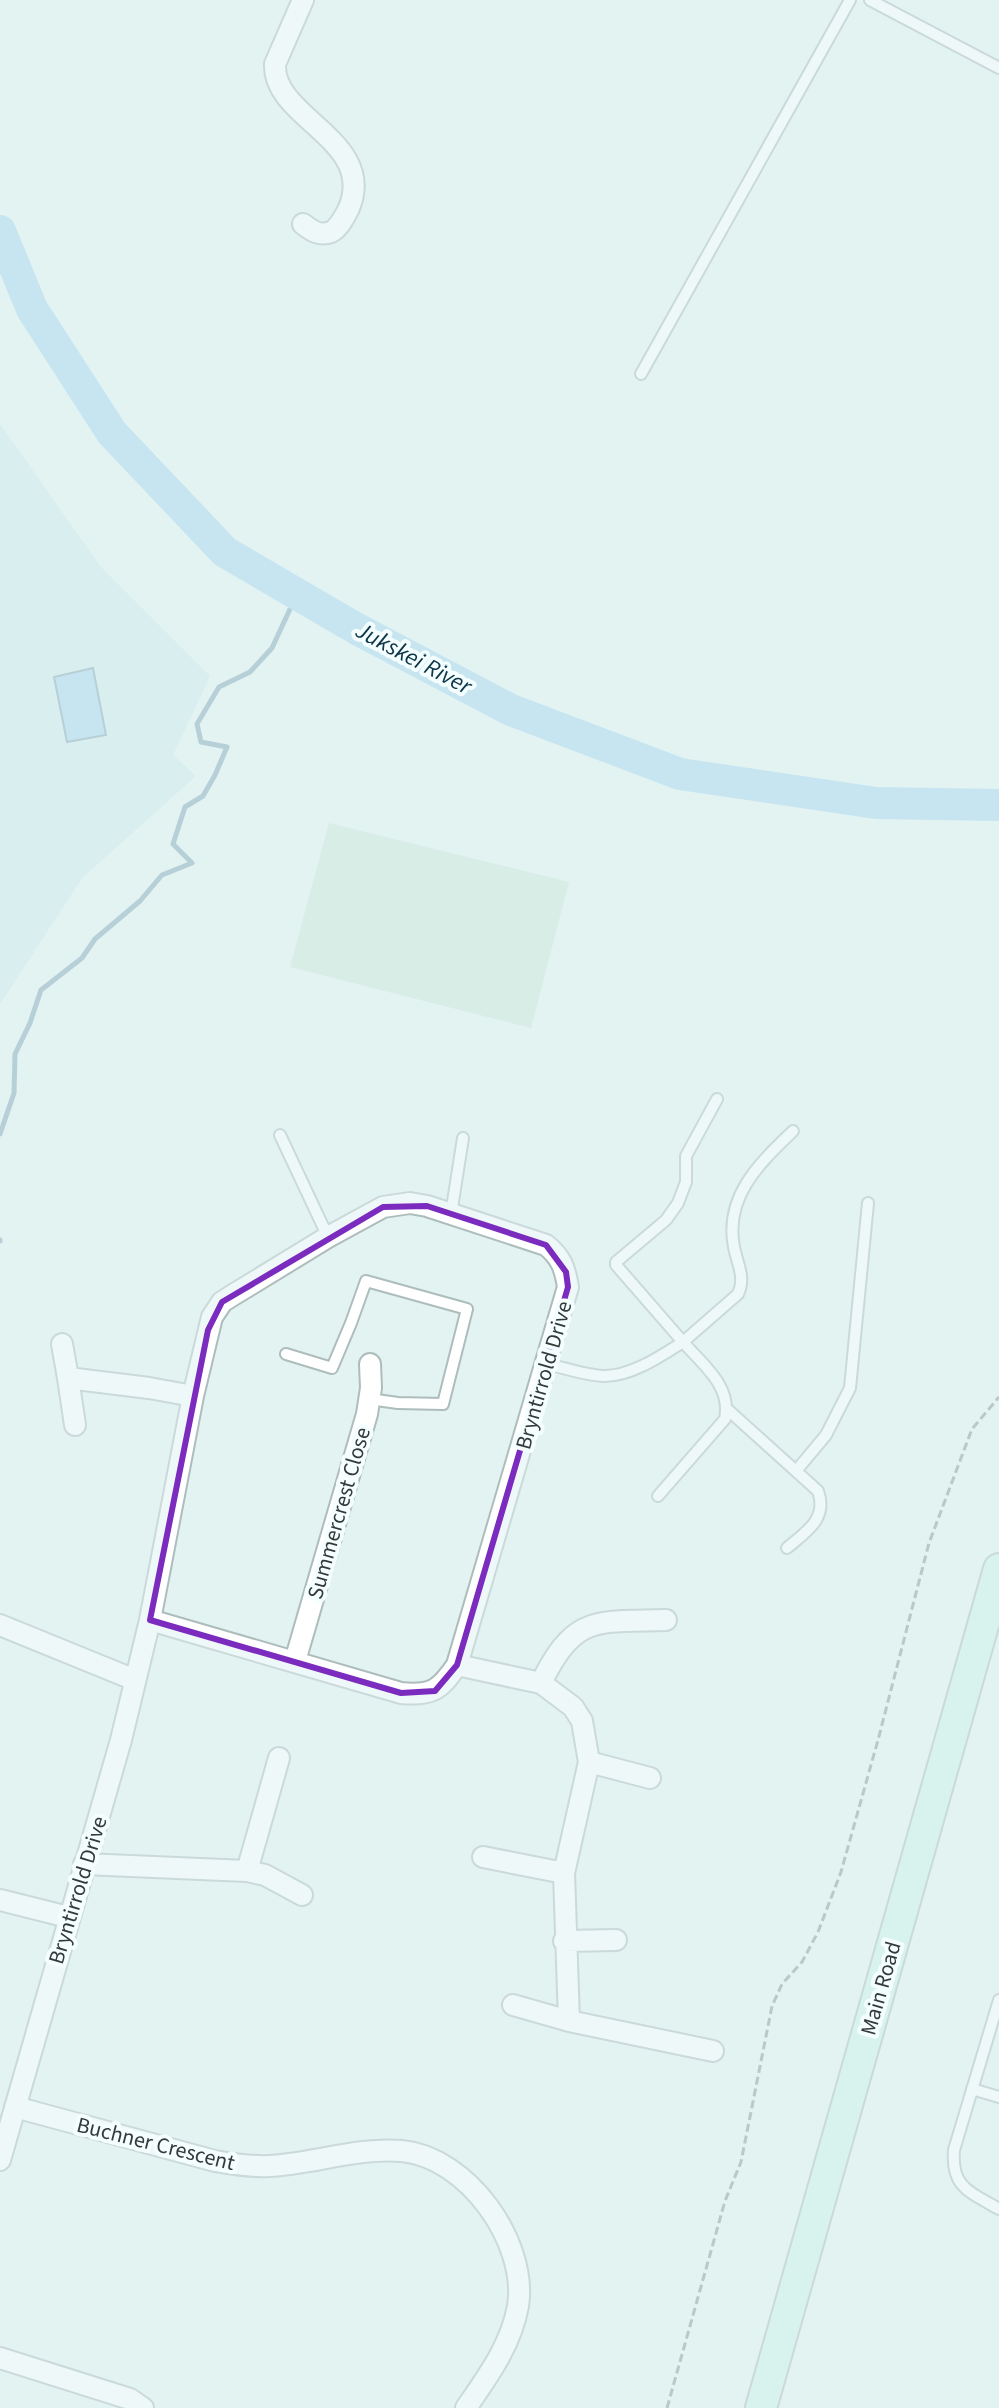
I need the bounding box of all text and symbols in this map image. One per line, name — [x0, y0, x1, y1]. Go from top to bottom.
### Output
water label: Jukskei River — [349, 613, 480, 705]
street label: Bryntirrold Drive — [507, 1297, 580, 1453]
street label: Summercrest Close — [299, 1423, 379, 1603]
street label: Bryntirrold Drive — [40, 1812, 116, 1968]
street label: Main Road — [852, 1938, 910, 2039]
street label: Buchner Crescent — [73, 2109, 239, 2179]

